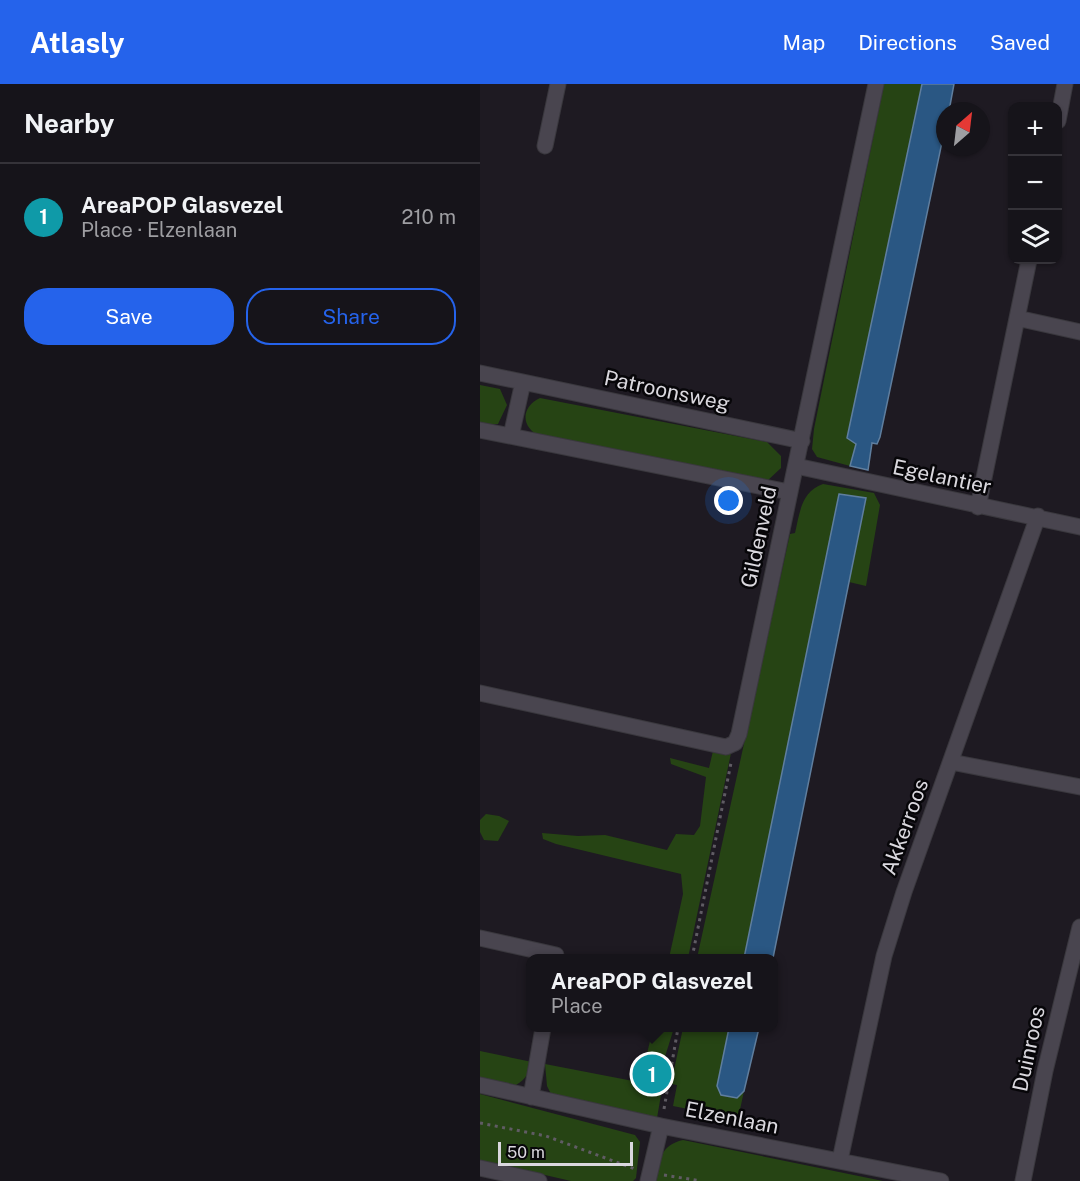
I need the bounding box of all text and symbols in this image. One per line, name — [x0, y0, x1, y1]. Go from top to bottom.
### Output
text: Atlasly — [30, 26, 124, 59]
text: Map — [783, 30, 825, 55]
text: Directions — [858, 30, 957, 55]
text: Saved — [990, 30, 1050, 55]
north arrow — [936, 102, 990, 156]
map controls — [1008, 102, 1062, 264]
button: + — [1008, 102, 1062, 156]
text: Nearby — [24, 108, 114, 139]
button: − — [1008, 156, 1062, 210]
text: AreaPOP Glasvezel — [81, 192, 283, 218]
text: 1 — [39, 205, 48, 229]
text: 210 m — [402, 205, 456, 229]
button: layers — [1008, 210, 1062, 264]
text: Place · Elzenlaan — [81, 218, 237, 242]
button: Save — [24, 288, 234, 345]
button: Share — [246, 288, 456, 345]
street label: Patroonsweg — [602, 365, 732, 416]
street label: Egelantier — [890, 454, 994, 499]
street label: Gildenveld — [736, 484, 781, 590]
your location — [714, 486, 743, 515]
street label: Akkerroos — [876, 775, 933, 878]
popup — [526, 954, 778, 1032]
text: AreaPOP Glasvezel — [551, 968, 753, 994]
text: Place — [551, 994, 603, 1018]
street label: Duinroos — [1007, 1004, 1050, 1094]
pin: 1 — [632, 1052, 672, 1096]
street label: Elzenlaan — [683, 1096, 781, 1139]
scale bar — [498, 1139, 633, 1166]
text: 50 m — [507, 1143, 545, 1162]

